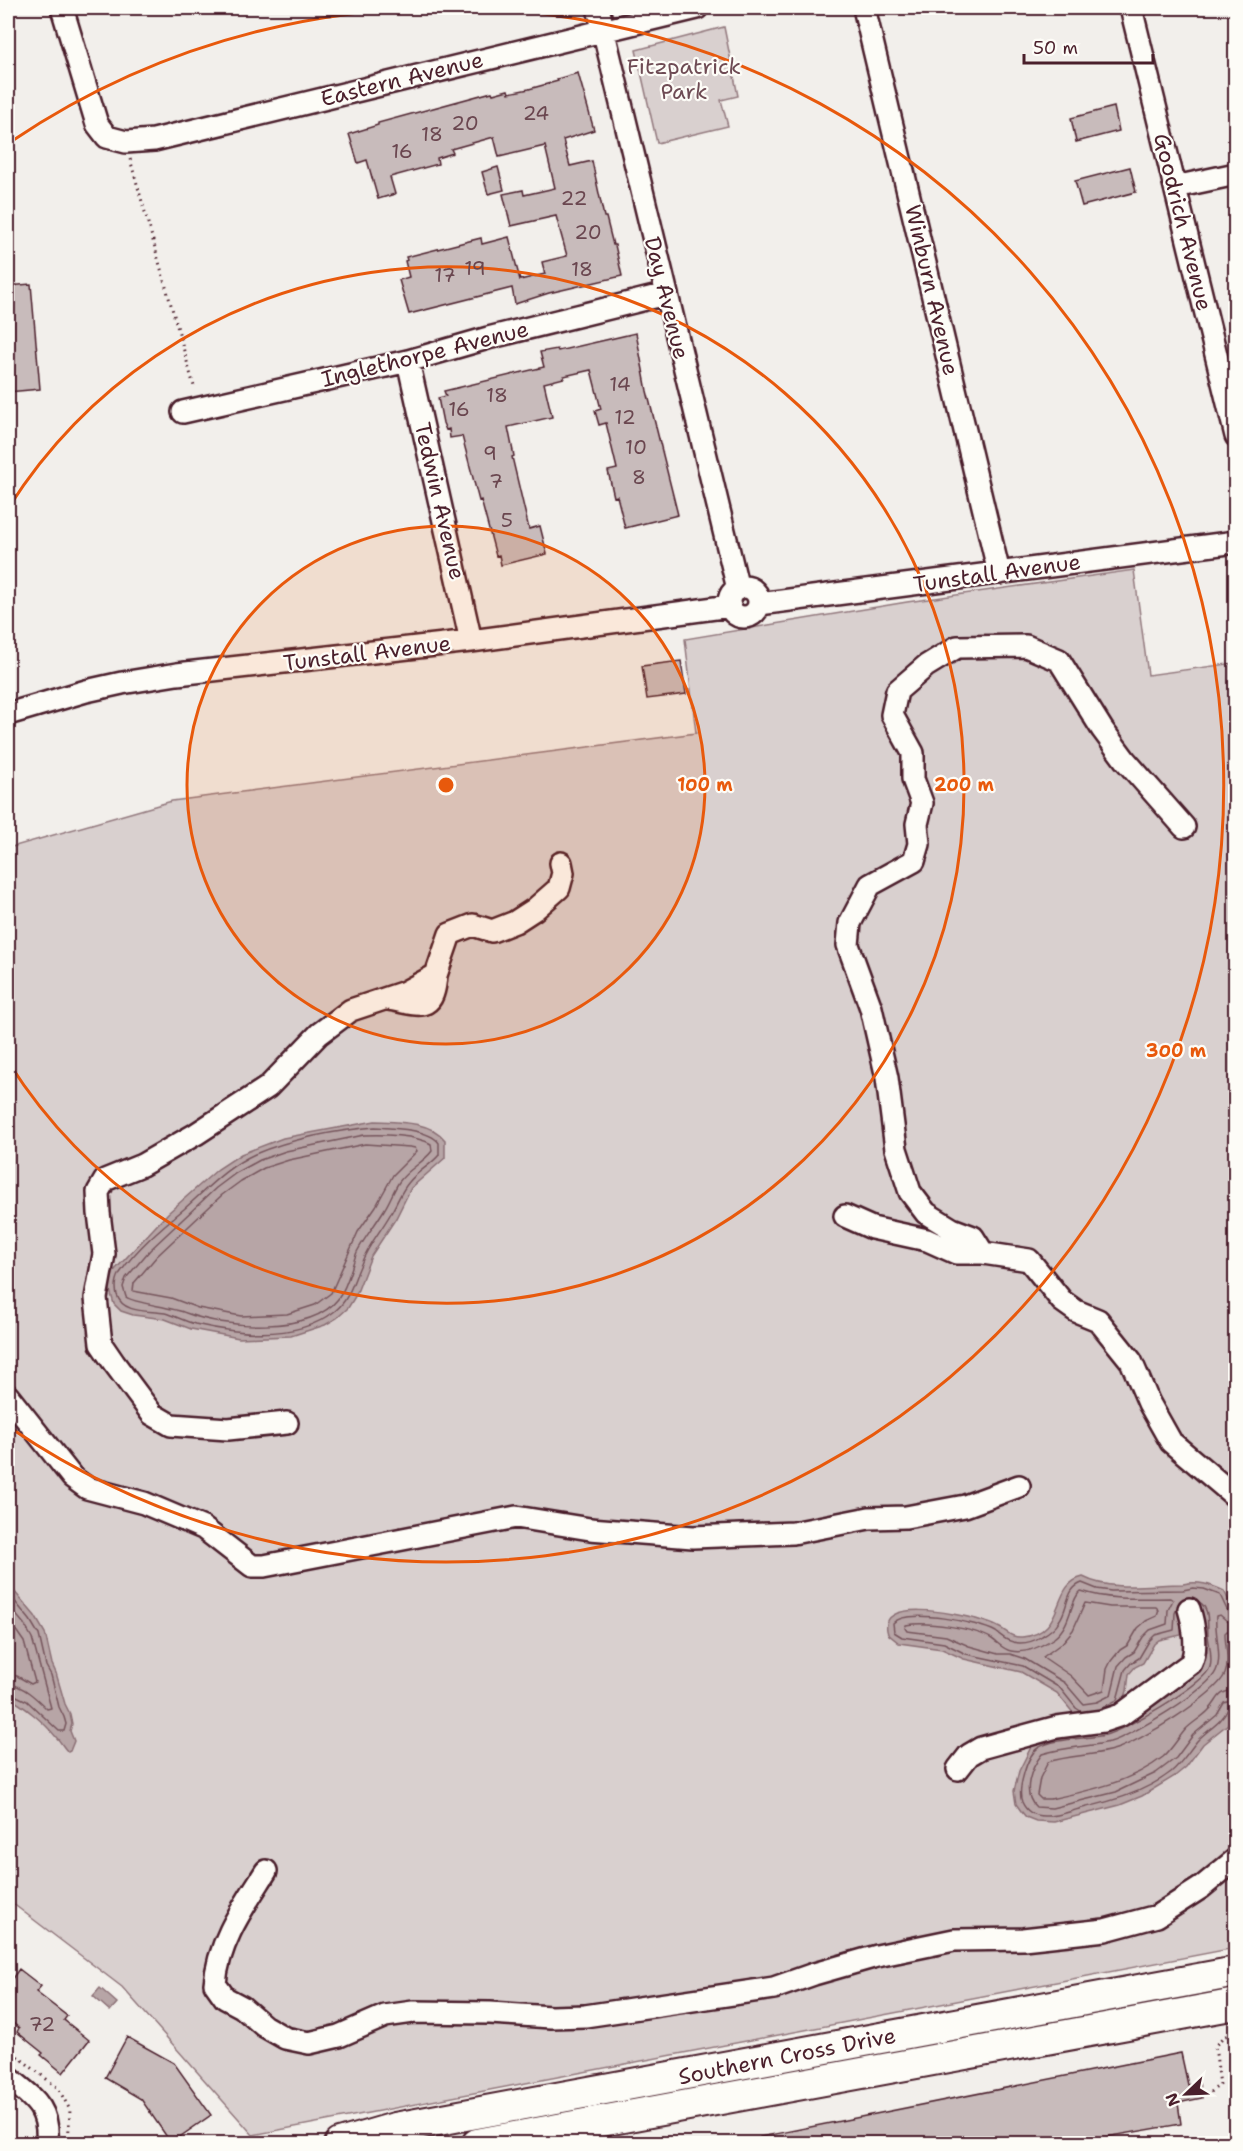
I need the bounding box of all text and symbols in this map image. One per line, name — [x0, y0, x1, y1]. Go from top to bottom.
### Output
scale bar — [1024, 27, 1153, 65]
text: 50 m — [1033, 36, 1078, 60]
street label: Eastern Avenue — [318, 45, 486, 113]
park label: Fitzpatrick Park — [627, 52, 741, 106]
house number: 24 — [523, 100, 549, 126]
house number: 20 — [451, 110, 479, 136]
house number: 18 — [421, 121, 443, 147]
street label: Goodrich Avenue — [1147, 130, 1219, 314]
house number: 16 — [391, 138, 413, 164]
house number: 22 — [561, 185, 588, 211]
street label: Winburn Avenue — [898, 202, 966, 378]
house number: 20 — [574, 219, 602, 245]
street label: Day Avenue — [638, 234, 696, 362]
house number: 19 — [464, 255, 486, 281]
house number: 18 — [571, 256, 593, 282]
house number: 17 — [434, 262, 456, 288]
street label: Inglethorpe Avenue — [318, 314, 532, 394]
house number: 14 — [609, 371, 631, 397]
house number: 18 — [486, 382, 508, 408]
house number: 16 — [448, 396, 470, 422]
house number: 12 — [614, 404, 636, 430]
street label: Tedwin Avenue — [408, 420, 472, 582]
house number: 10 — [625, 434, 647, 460]
house number: 9 — [483, 440, 497, 466]
house number: 8 — [632, 464, 646, 490]
house number: 7 — [489, 468, 503, 494]
house number: 5 — [501, 507, 513, 533]
street label: Tunstall Avenue — [912, 547, 1082, 599]
street label: Tunstall Avenue — [282, 628, 452, 678]
text: 100 m — [677, 773, 733, 797]
text: 200 m — [934, 773, 995, 797]
centre of rings — [436, 775, 456, 795]
text: 300 m — [1146, 1039, 1207, 1063]
house number: 72 — [29, 2011, 55, 2037]
street label: Southern Cross Drive — [676, 2021, 898, 2091]
north arrow — [1156, 2064, 1216, 2124]
text: N — [1161, 2090, 1185, 2110]

